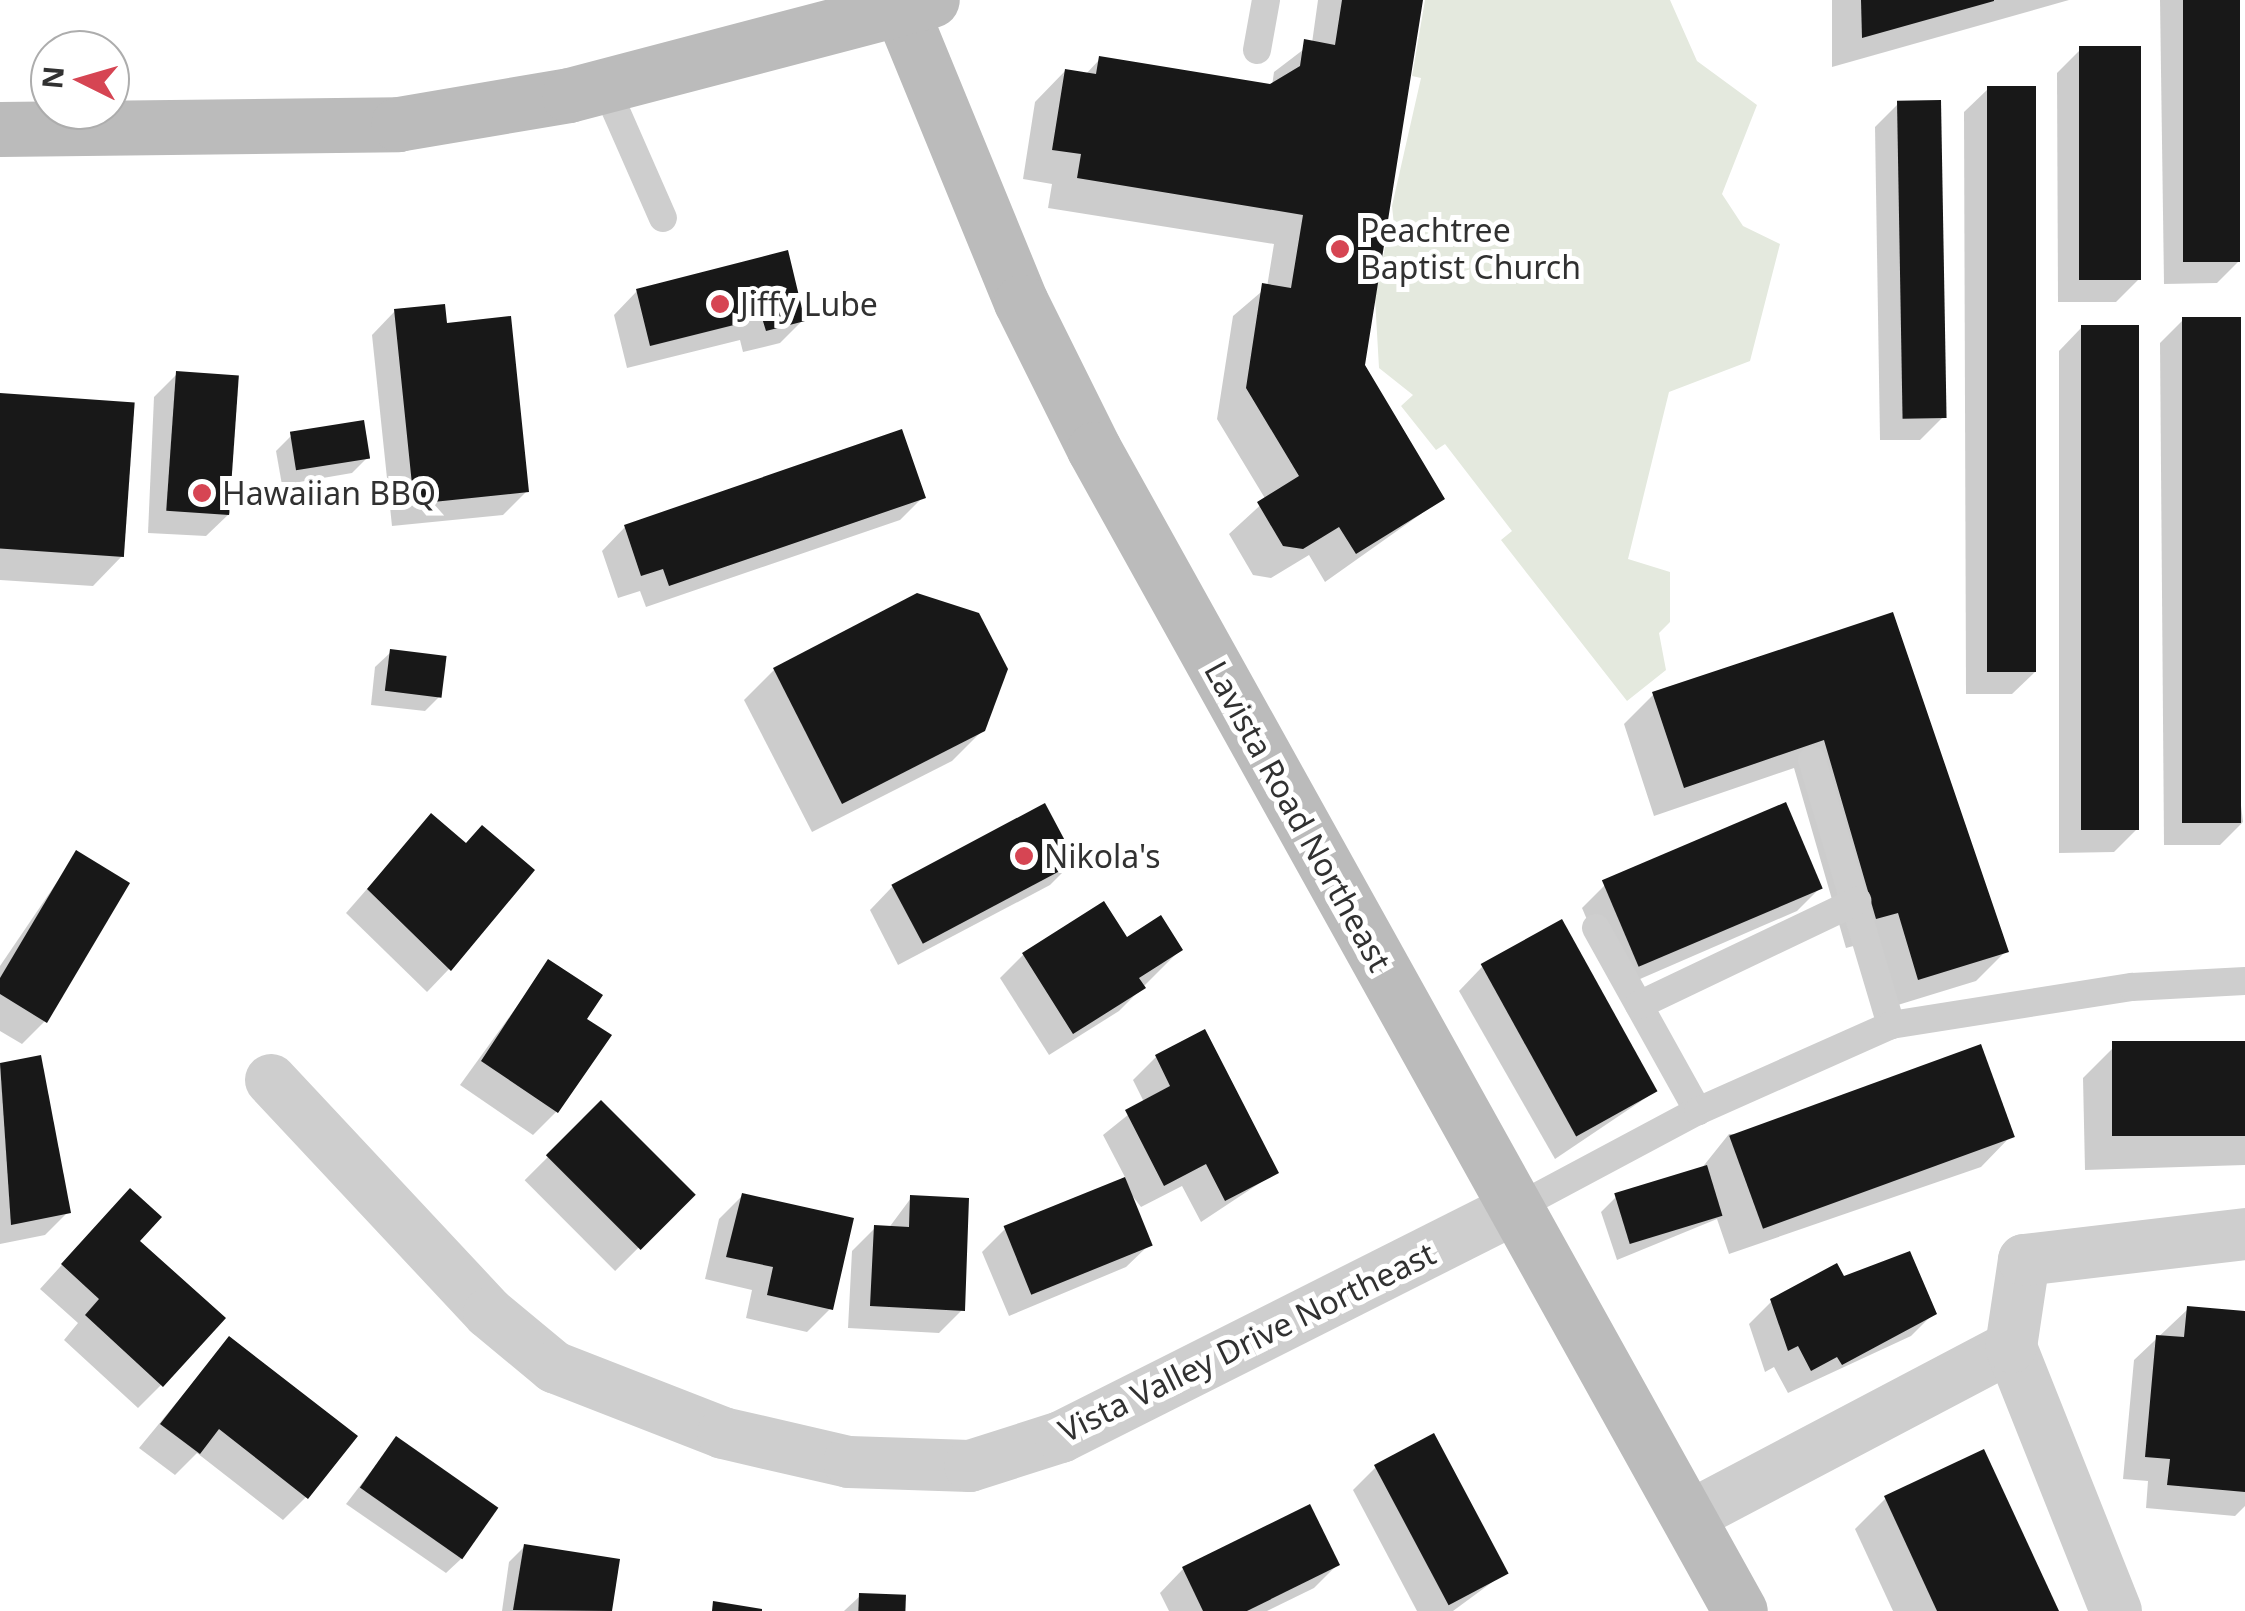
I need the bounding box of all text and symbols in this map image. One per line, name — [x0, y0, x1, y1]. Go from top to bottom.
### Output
north arrow — [30, 30, 130, 130]
text: N — [32, 65, 72, 91]
place label: Peachtree Baptist Church — [1360, 212, 1581, 287]
marker: Peachtree Baptist Church — [1329, 238, 1351, 260]
place label: Jiffy Lube — [740, 285, 878, 323]
marker: Jiffy Lube — [709, 293, 731, 315]
place label: Hawaiian BBQ — [222, 474, 436, 512]
marker: Hawaiian BBQ — [191, 482, 213, 504]
street label: Lavista Road Northeast — [1197, 654, 1399, 978]
place label: Nikola's — [1044, 837, 1160, 875]
marker: Nikola's — [1013, 845, 1035, 867]
street label: Vista Valley Drive Northeast — [1052, 1234, 1442, 1450]

